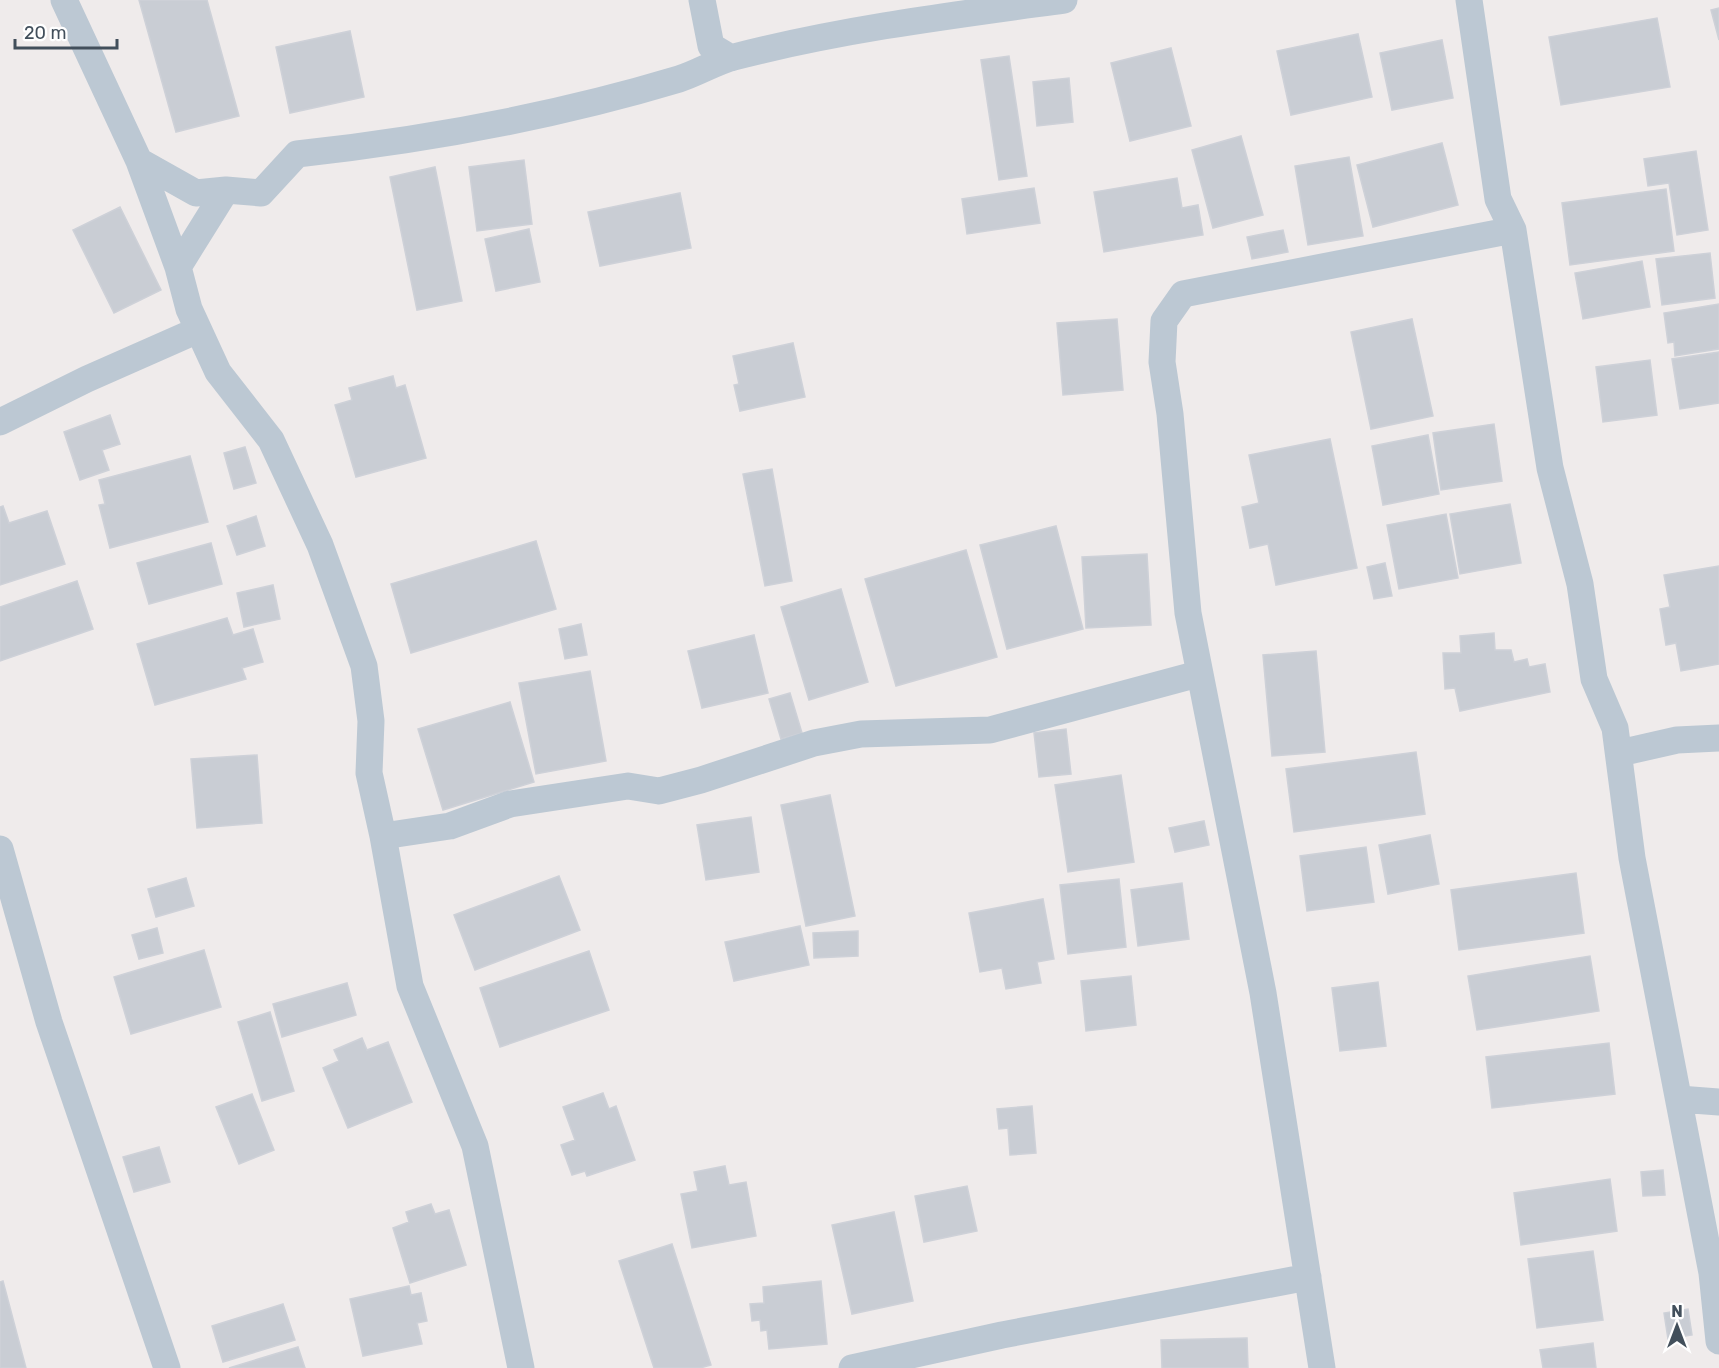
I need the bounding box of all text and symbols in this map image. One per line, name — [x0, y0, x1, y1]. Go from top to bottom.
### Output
scale bar — [15, 12, 117, 50]
text: 20 m — [24, 22, 66, 44]
north arrow — [1647, 1296, 1707, 1356]
text: N — [1671, 1302, 1683, 1321]

